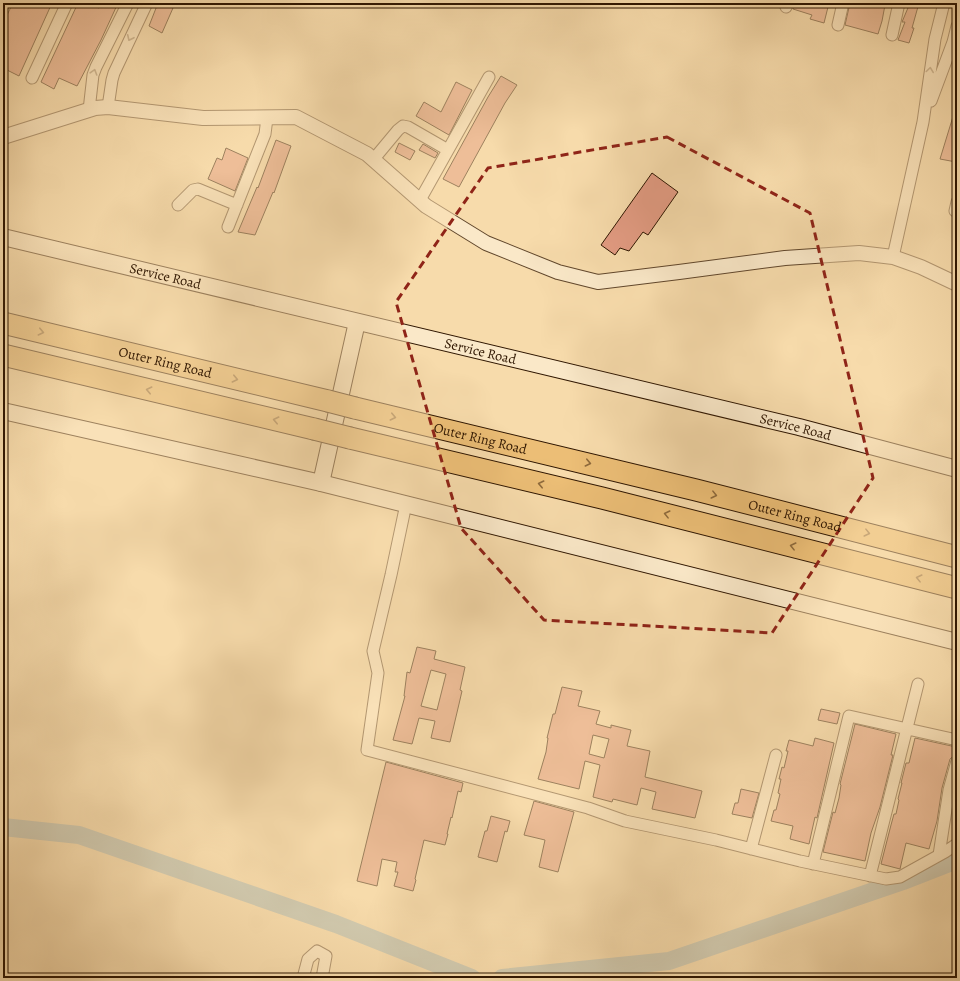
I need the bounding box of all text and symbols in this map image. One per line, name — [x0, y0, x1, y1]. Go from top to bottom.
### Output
one-way arrow — [127, 34, 135, 42]
one-way arrow — [926, 66, 935, 73]
one-way arrow — [89, 68, 98, 75]
street label: Service Road — [128, 259, 204, 294]
one-way arrow — [38, 328, 44, 336]
street label: Service Road — [443, 334, 519, 369]
street label: Outer Ring Road — [117, 342, 214, 383]
one-way arrow — [232, 374, 239, 383]
one-way arrow — [146, 386, 153, 395]
street label: Service Road — [758, 409, 834, 445]
one-way arrow — [390, 412, 397, 420]
one-way arrow — [273, 417, 279, 425]
street label: Outer Ring Road — [432, 418, 529, 459]
one-way arrow — [585, 459, 591, 467]
one-way arrow — [538, 480, 544, 488]
one-way arrow — [711, 490, 717, 498]
street label: Outer Ring Road — [746, 495, 844, 537]
one-way arrow — [664, 511, 670, 519]
one-way arrow — [864, 529, 870, 537]
one-way arrow — [790, 542, 797, 551]
one-way arrow — [916, 574, 923, 583]

